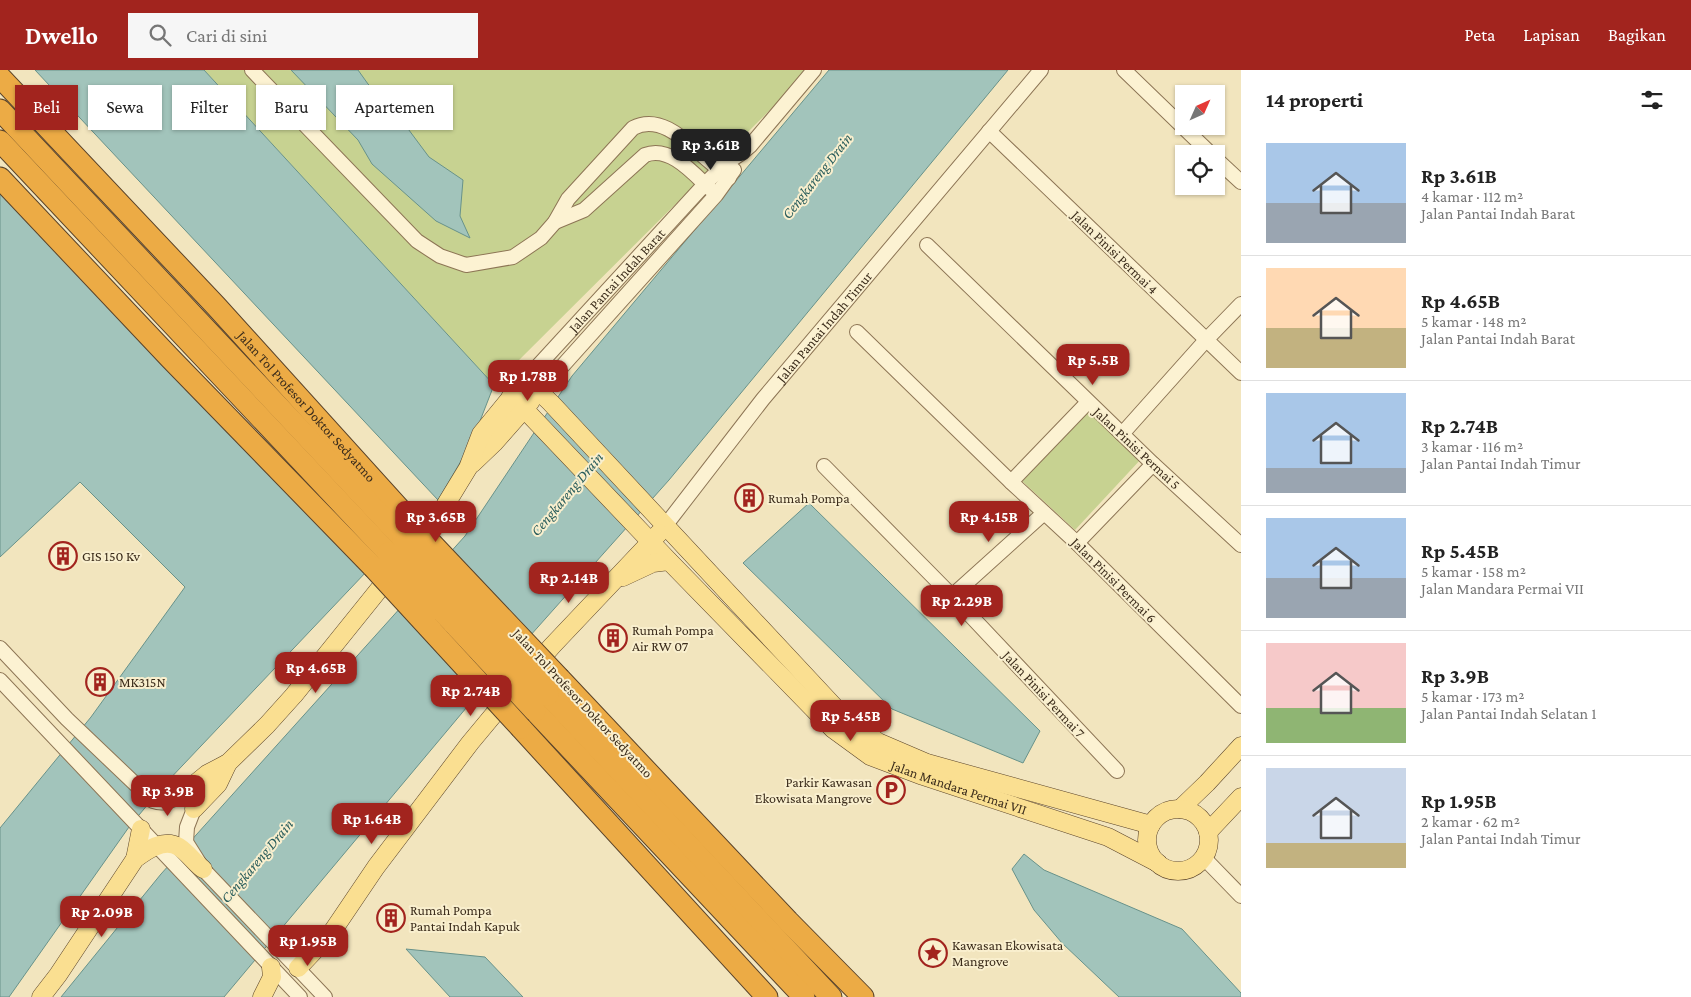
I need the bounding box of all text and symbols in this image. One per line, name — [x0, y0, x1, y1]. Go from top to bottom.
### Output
search box — [128, 13, 478, 58]
icon: search — [146, 21, 174, 49]
text: Dwello — [25, 22, 98, 49]
text: Cari di sini — [186, 25, 267, 46]
text: Peta — [1465, 25, 1495, 45]
text: Lapisan — [1523, 25, 1580, 45]
text: Bagikan — [1608, 25, 1666, 45]
chip: Beli — [15, 85, 78, 130]
chip: Sewa — [88, 85, 162, 130]
chip: Filter — [172, 85, 246, 130]
chip: Baru — [256, 85, 326, 130]
chip: Apartemen — [336, 85, 453, 130]
north arrow — [1175, 85, 1225, 135]
map controls — [1175, 85, 1225, 195]
icon: filters — [1638, 86, 1666, 114]
text: 14 properti — [1266, 88, 1363, 112]
pin: Rp 3.61B — [659, 128, 763, 171]
water label: Cengkareng Drain — [779, 130, 856, 222]
text: Rp 3.61B — [682, 136, 740, 153]
button: locate — [1175, 145, 1225, 195]
icon: home — [1306, 163, 1366, 223]
text: Rp 3.61B — [1421, 164, 1497, 188]
text: 4 kamar · 112 m² — [1421, 188, 1523, 205]
street label: Jalan Pinisi Permai 4 — [1067, 205, 1161, 297]
text: Jalan Pantai Indah Barat — [1421, 205, 1575, 222]
street label: Jalan Pantai Indah Barat — [564, 225, 668, 337]
street label: Jalan Pantai Indah Timur — [771, 268, 875, 387]
icon: home — [1306, 288, 1366, 348]
text: Rp 4.65B — [1421, 289, 1500, 313]
text: 5 kamar · 148 m² — [1421, 313, 1527, 330]
street label: Jalan Tol Profesor Doktor Sedyatmo — [233, 326, 379, 485]
text: Jalan Pantai Indah Barat — [1421, 330, 1575, 347]
pin: Rp 5.5B — [1047, 344, 1139, 386]
text: Rp 5.5B — [1067, 351, 1119, 368]
pin: Rp 1.78B — [476, 360, 580, 402]
text: Rp 1.78B — [499, 367, 557, 384]
street label: Jalan Pinisi Permai 5 — [1089, 402, 1184, 492]
icon: home — [1306, 413, 1366, 473]
text: Rp 2.74B — [1421, 414, 1498, 438]
text: 3 kamar · 116 m² — [1421, 438, 1523, 455]
water label: Cengkareng Drain — [528, 449, 607, 539]
text: Jalan Pantai Indah Timur — [1421, 455, 1581, 472]
building icon: Rumah Pompa — [734, 483, 764, 513]
place label: Rumah Pompa — [768, 490, 850, 506]
pin: Rp 3.65B — [384, 500, 488, 543]
pin: Rp 4.15B — [937, 500, 1041, 543]
text: Rp 3.65B — [406, 508, 466, 525]
text: Rp 4.15B — [960, 508, 1018, 525]
street label: Jalan Pinisi Permai 6 — [1067, 533, 1160, 626]
icon: home — [1306, 538, 1366, 598]
text: Rp 5.45B — [1421, 539, 1499, 563]
building icon: GIS 150 Kv — [48, 541, 78, 571]
place label: GIS 150 Kv — [82, 548, 141, 564]
pin: Rp 2.14B — [517, 562, 621, 604]
text: 5 kamar · 158 m² — [1421, 563, 1526, 580]
text: Rp 2.14B — [540, 569, 598, 586]
text: Jalan Mandara Permai VII — [1421, 580, 1584, 597]
pin: Rp 2.29B — [910, 584, 1014, 627]
text: Rp 2.29B — [932, 592, 992, 609]
place label: Rumah Pompa Air RW 07 — [632, 622, 714, 654]
building icon: Rumah Pompa Air RW 07 — [598, 623, 628, 653]
street label: Jalan Tol Profesor Doktor Sedyatmo — [508, 624, 656, 781]
street label: Jalan Pinisi Permai 7 — [998, 646, 1089, 741]
pin: Rp 4.65B — [264, 652, 368, 694]
text: Rp 4.65B — [286, 659, 346, 676]
icon: home — [1306, 663, 1366, 723]
text: Rp 3.9B — [1421, 664, 1489, 688]
building icon: MK315N — [85, 667, 115, 697]
place label: MK315N — [119, 674, 166, 690]
pin: Rp 2.74B — [419, 674, 523, 717]
text: Rp 2.74B — [442, 682, 500, 699]
text: 5 kamar · 173 m² — [1421, 688, 1525, 705]
pin: Rp 5.45B — [799, 700, 903, 742]
text: Jalan Pantai Indah Selatan 1 — [1421, 705, 1596, 722]
text: Rp 5.45B — [821, 707, 881, 724]
street label: Jalan Mandara Permai VII — [887, 756, 1029, 818]
pin: Rp 3.9B — [122, 774, 214, 817]
place label: Parkir Kawasan Ekowisata Mangrove — [755, 774, 872, 806]
parking icon: Parkir Kawasan Ekowisata Mangrove — [876, 775, 906, 805]
text: Rp 3.9B — [142, 782, 194, 799]
icon: home — [1306, 788, 1366, 848]
text: Rp 1.95B — [1421, 789, 1497, 813]
pin: Rp 1.64B — [320, 802, 424, 845]
text: Rp 1.64B — [343, 810, 401, 827]
text: 2 kamar · 62 m² — [1421, 813, 1520, 830]
water label: Cengkareng Drain — [218, 816, 297, 906]
text: Jalan Pantai Indah Timur — [1421, 830, 1581, 847]
pin: Rp 2.09B — [50, 896, 154, 938]
place label: Rumah Pompa Pantai Indah Kapuk — [410, 902, 520, 934]
text: Rp 2.09B — [71, 903, 133, 920]
building icon: Rumah Pompa Pantai Indah Kapuk — [376, 903, 406, 933]
pin: Rp 1.95B — [256, 924, 360, 967]
text: Rp 1.95B — [279, 932, 337, 949]
place label: Kawasan Ekowisata Mangrove — [952, 937, 1064, 969]
place icon: Kawasan Ekowisata Mangrove — [918, 938, 948, 968]

